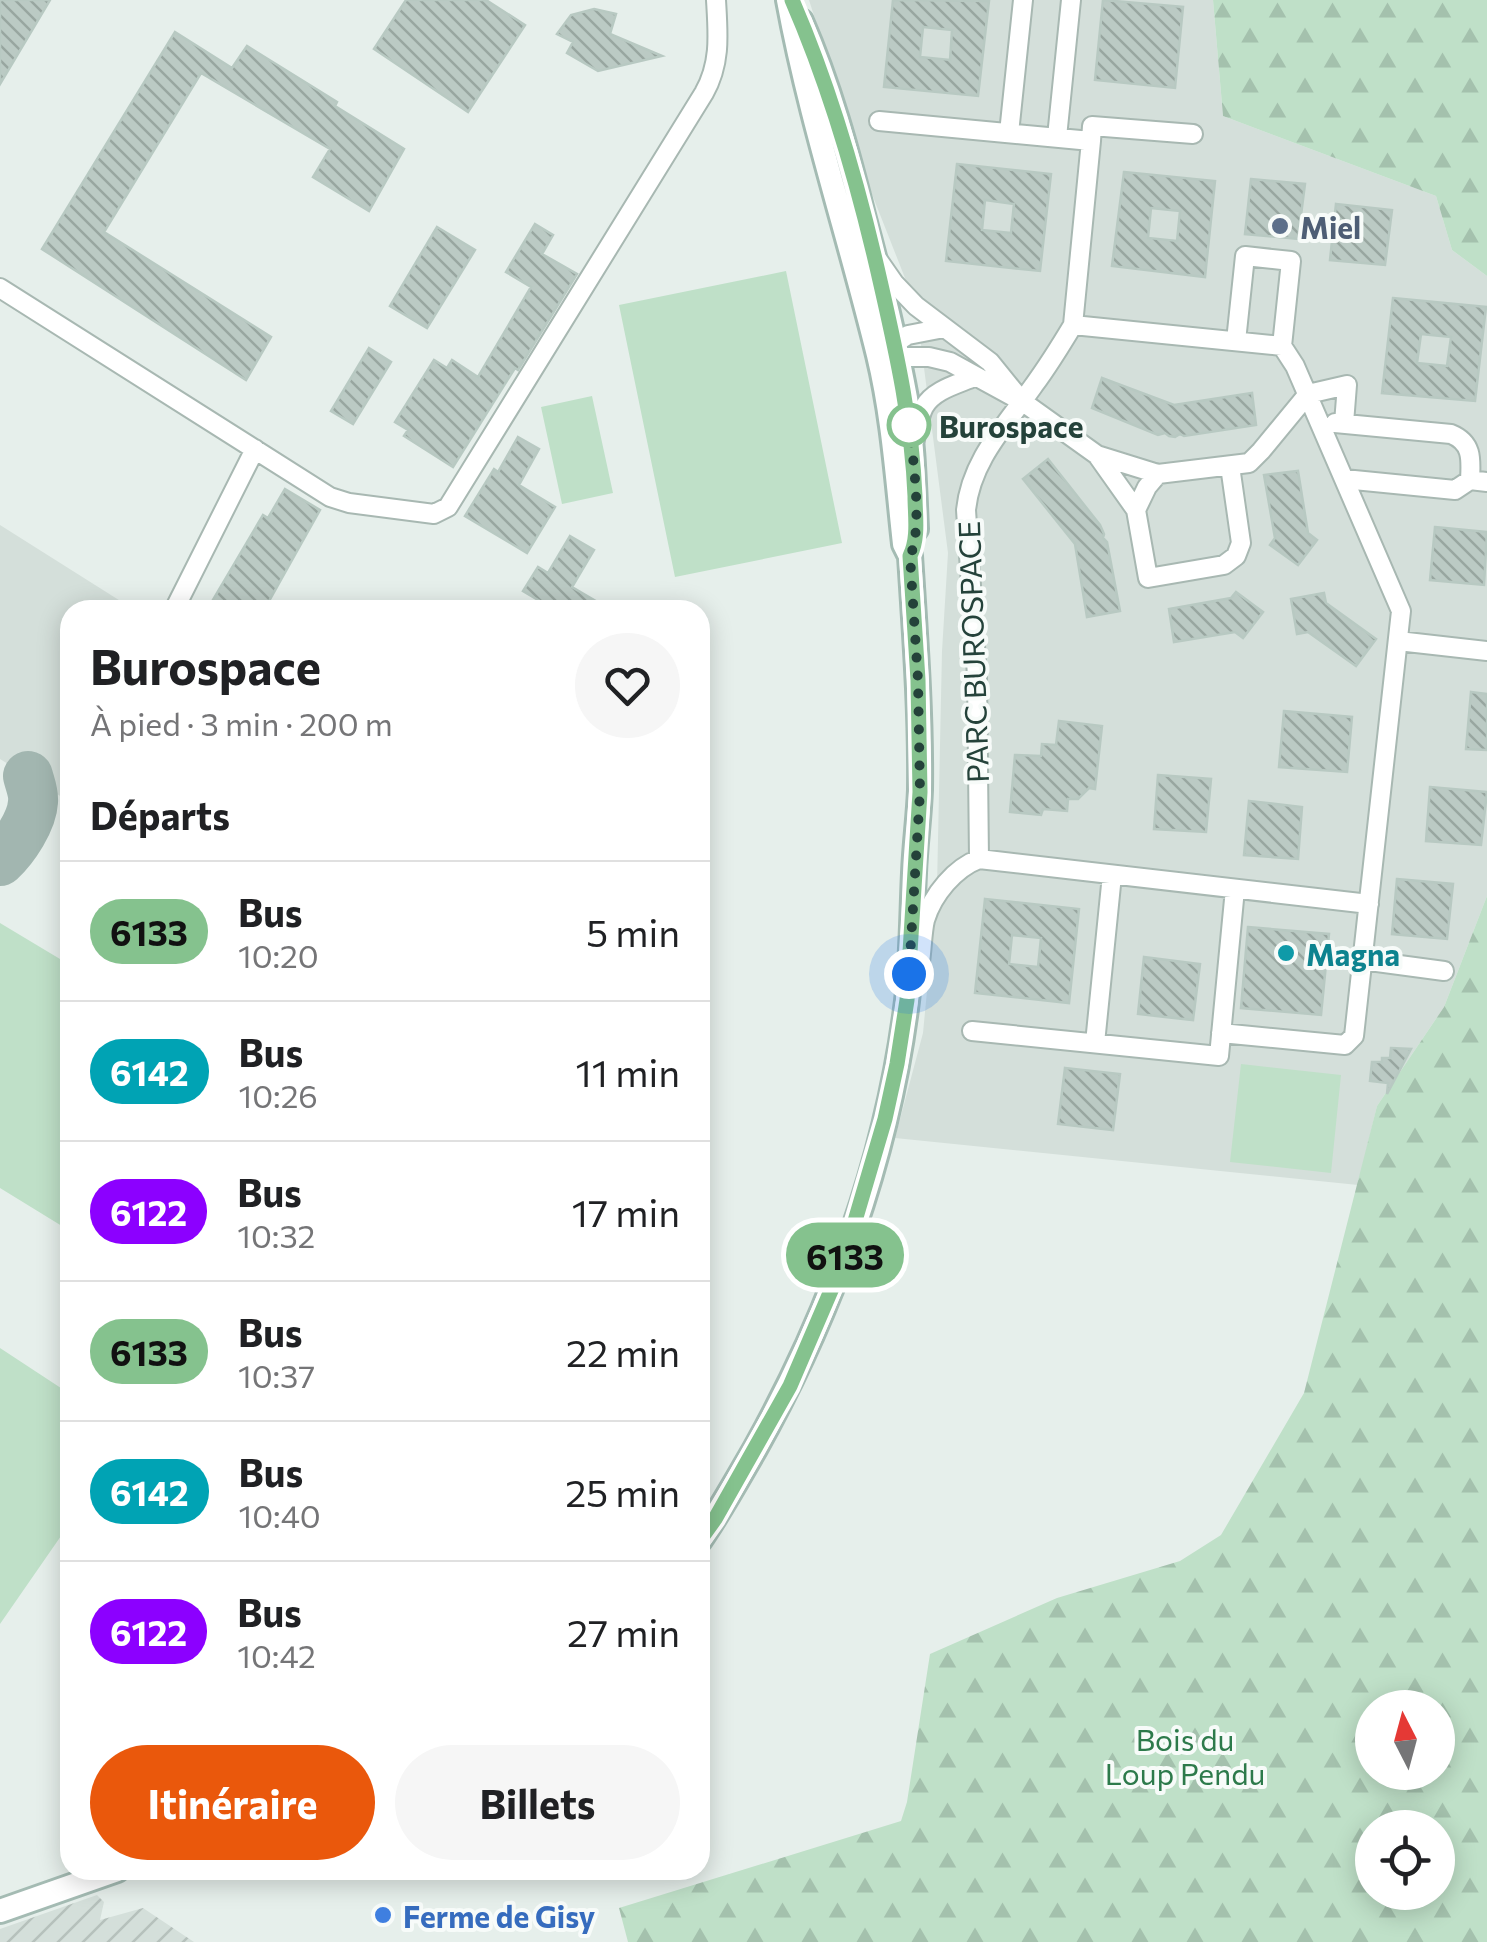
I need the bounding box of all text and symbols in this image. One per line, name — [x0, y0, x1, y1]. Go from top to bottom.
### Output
place label: Miel — [1300, 208, 1361, 245]
marker: Miel — [1269, 215, 1291, 237]
marker: Burospace — [888, 404, 930, 446]
place label: Burospace — [939, 407, 1083, 444]
street label: PARC BUROSPACE — [949, 520, 995, 784]
button: heart — [575, 633, 680, 738]
text: Burospace — [90, 636, 321, 695]
text: À pied · 3 min · 200 m — [90, 703, 393, 743]
text: Départs — [90, 791, 230, 838]
text: Bus — [238, 888, 303, 935]
text: 5 min — [586, 908, 680, 955]
text: 6133 — [110, 910, 188, 953]
text: 10:20 — [238, 935, 319, 975]
place label: Magna — [1306, 935, 1400, 972]
marker: Magna — [1275, 942, 1297, 964]
your location — [884, 949, 934, 999]
text: Bus — [239, 1028, 303, 1075]
text: 11 min — [576, 1048, 680, 1095]
text: 6142 — [110, 1050, 189, 1093]
text: 10:26 — [239, 1075, 318, 1115]
text: Bus — [237, 1168, 302, 1215]
text: 17 min — [572, 1188, 680, 1235]
text: 6122 — [110, 1190, 187, 1233]
text: 10:32 — [237, 1215, 315, 1255]
line badge: 6133 — [775, 1222, 915, 1288]
text: 6133 — [806, 1234, 884, 1277]
text: Bus — [238, 1308, 303, 1355]
text: 22 min — [566, 1328, 680, 1375]
text: 6133 — [110, 1330, 188, 1373]
text: 10:37 — [238, 1355, 315, 1395]
text: Bus — [239, 1448, 303, 1495]
text: 25 min — [565, 1468, 680, 1515]
text: 6142 — [110, 1470, 189, 1513]
text: 10:40 — [239, 1495, 321, 1535]
text: Bus — [237, 1588, 302, 1635]
text: 27 min — [567, 1608, 680, 1655]
text: 6122 — [110, 1610, 187, 1653]
text: 10:42 — [237, 1635, 316, 1675]
north arrow — [1355, 1690, 1455, 1790]
map controls — [1355, 1690, 1455, 1910]
park label: Bois du Loup Pendu — [1105, 1720, 1265, 1791]
button: Itinéraire — [90, 1745, 375, 1860]
button: Billets — [395, 1745, 680, 1860]
button: locate — [1355, 1810, 1455, 1910]
place label: Ferme de Gisy — [403, 1897, 596, 1934]
marker: Ferme de Gisy — [372, 1904, 394, 1926]

